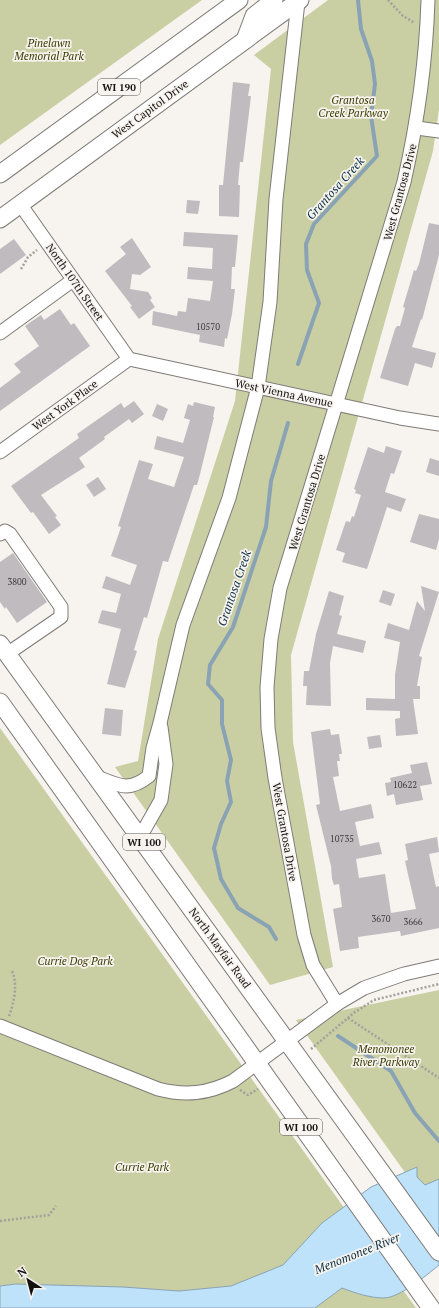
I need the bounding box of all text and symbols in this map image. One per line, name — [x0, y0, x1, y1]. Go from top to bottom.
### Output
park label: Pinelawn Memorial Park — [13, 36, 84, 63]
street label: West Capitol Drive — [109, 76, 191, 141]
road number: WI 190 — [98, 79, 140, 95]
park label: Grantosa Creek Parkway — [318, 93, 389, 120]
street label: West Grantosa Drive — [380, 142, 420, 242]
water label: Grantosa Creek — [303, 153, 367, 222]
street label: North 107th Street — [43, 241, 107, 323]
house number: 10570 — [196, 321, 220, 333]
street label: West York Place — [30, 376, 101, 433]
street label: West Vienna Avenue — [234, 376, 335, 410]
street label: West Grantosa Drive — [286, 452, 328, 552]
water label: Grantosa Creek — [214, 548, 254, 628]
house number: 3800 — [7, 576, 27, 588]
house number: 10622 — [393, 779, 417, 791]
street label: West Grantosa Drive — [269, 782, 301, 883]
house number: 10735 — [330, 833, 354, 845]
road number: WI 100 — [123, 834, 165, 850]
street label: North Mayfair Road — [186, 905, 254, 991]
house number: 3670 — [371, 913, 391, 925]
house number: 3666 — [403, 916, 423, 928]
park label: Currie Dog Park — [37, 954, 113, 968]
park label: Menomonee River Parkway — [352, 1042, 420, 1069]
road number: WI 100 — [280, 1119, 322, 1135]
park label: Currie Park — [115, 1160, 170, 1174]
water label: Menomonee River — [311, 1229, 403, 1277]
north arrow — [8, 1260, 48, 1300]
text: N — [15, 1263, 30, 1280]

